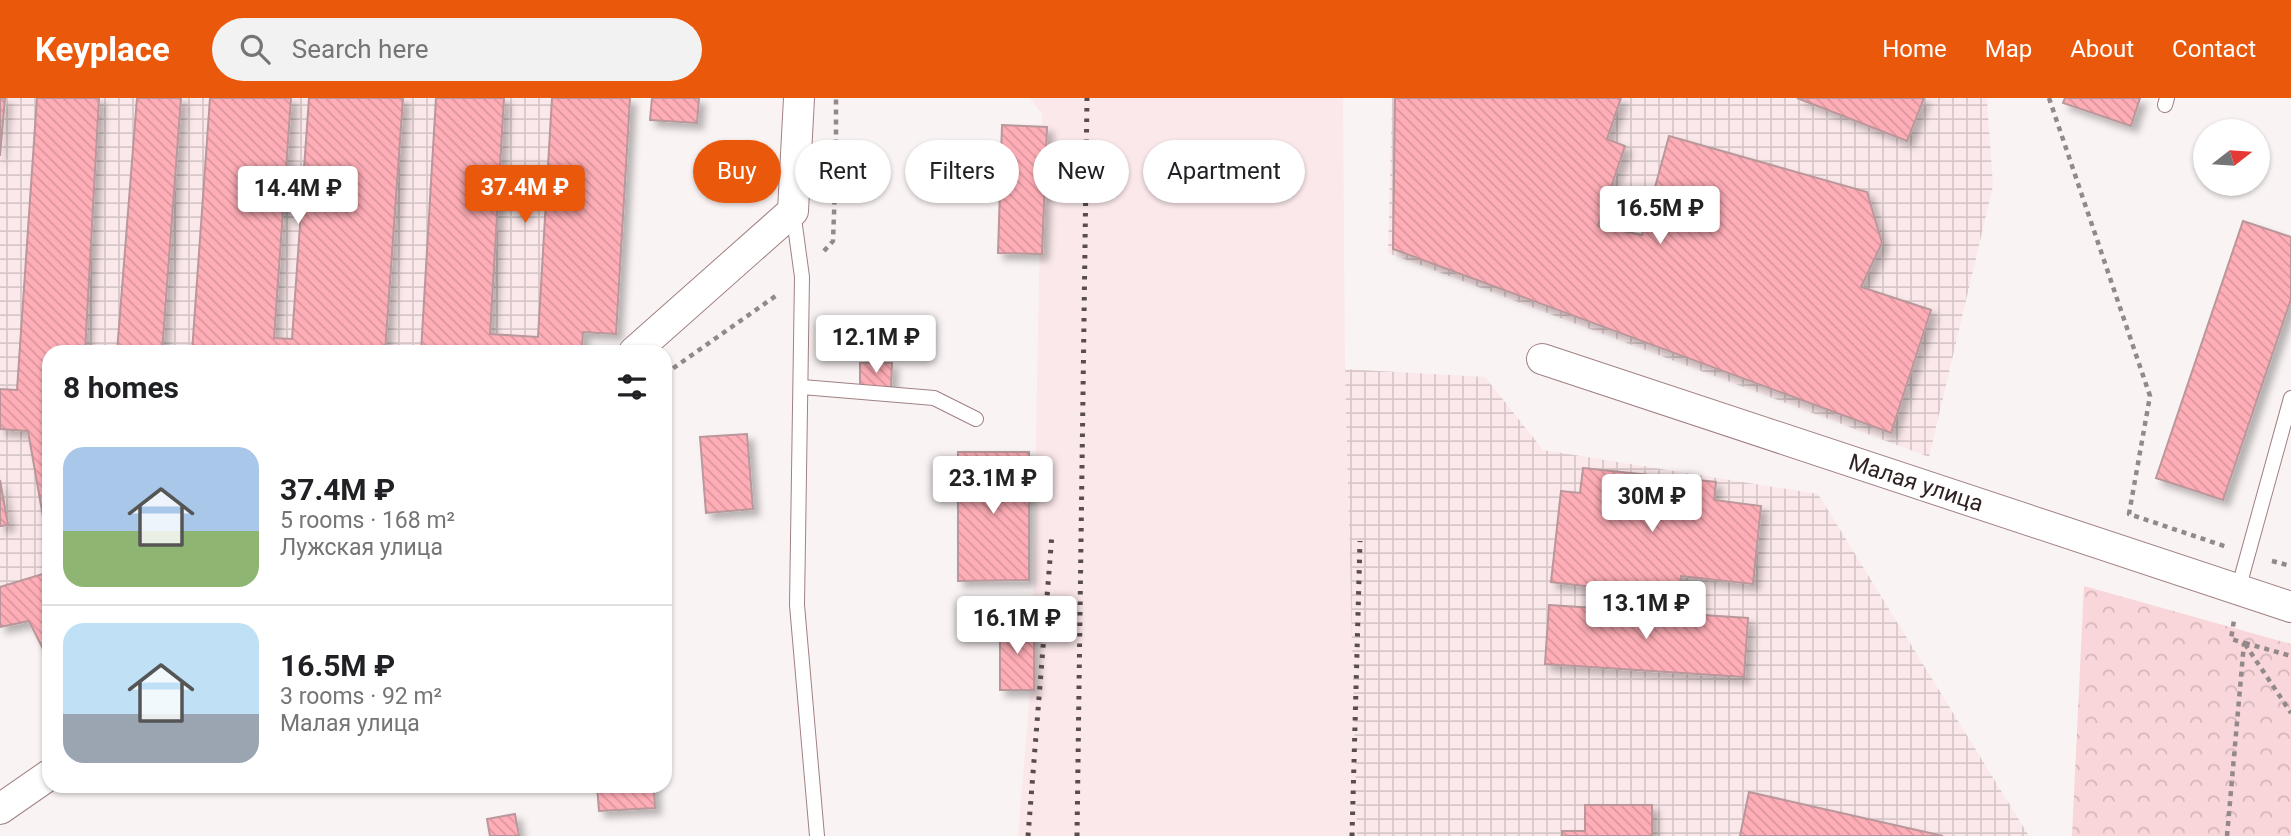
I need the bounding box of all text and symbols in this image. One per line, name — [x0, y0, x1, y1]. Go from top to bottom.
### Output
search box — [212, 18, 702, 81]
text: Keyplace — [35, 30, 170, 69]
icon: search — [236, 30, 274, 68]
text: Search here — [292, 34, 429, 64]
text: Home — [1882, 35, 1947, 63]
text: Map — [1985, 35, 2032, 63]
text: About — [2070, 35, 2134, 63]
text: Contact — [2172, 35, 2256, 63]
north arrow — [2193, 119, 2270, 196]
map controls — [2193, 119, 2270, 196]
chip: Buy — [693, 140, 781, 203]
chip: Rent — [795, 140, 891, 203]
chip: Filters — [905, 140, 1019, 203]
chip: New — [1033, 140, 1129, 203]
chip: Apartment — [1143, 140, 1305, 203]
pin: 14.4M ₽ — [233, 166, 363, 226]
pin: 37.4M ₽ — [460, 166, 590, 225]
text: 37.4M ₽ — [481, 174, 569, 201]
text: 14.4M ₽ — [254, 175, 342, 202]
pin: 16.5M ₽ — [1595, 186, 1725, 246]
text: 16.5M ₽ — [1616, 195, 1704, 222]
pin: 12.1M ₽ — [811, 316, 941, 375]
text: 12.1M ₽ — [832, 324, 920, 351]
icon: filters — [613, 368, 651, 406]
text: 8 homes — [63, 370, 179, 405]
street label: Малая улица — [1845, 449, 1987, 517]
pin: 23.1M ₽ — [928, 456, 1058, 516]
text: 23.1M ₽ — [949, 465, 1037, 492]
text: 37.4M ₽ — [280, 472, 395, 507]
pin: 30M ₽ — [1603, 474, 1701, 534]
icon: home — [119, 475, 203, 559]
text: 30M ₽ — [1618, 483, 1686, 510]
text: 5 rooms · 168 m² — [280, 507, 455, 534]
text: Лужская улица — [280, 534, 443, 561]
pin: 13.1M ₽ — [1581, 582, 1711, 641]
text: 13.1M ₽ — [1602, 590, 1690, 617]
pin: 16.1M ₽ — [952, 596, 1082, 656]
text: 16.1M ₽ — [973, 605, 1061, 632]
text: 16.5M ₽ — [280, 648, 395, 683]
icon: home — [119, 651, 203, 735]
text: 3 rooms · 92 m² — [280, 683, 442, 710]
text: Малая улица — [280, 710, 420, 737]

